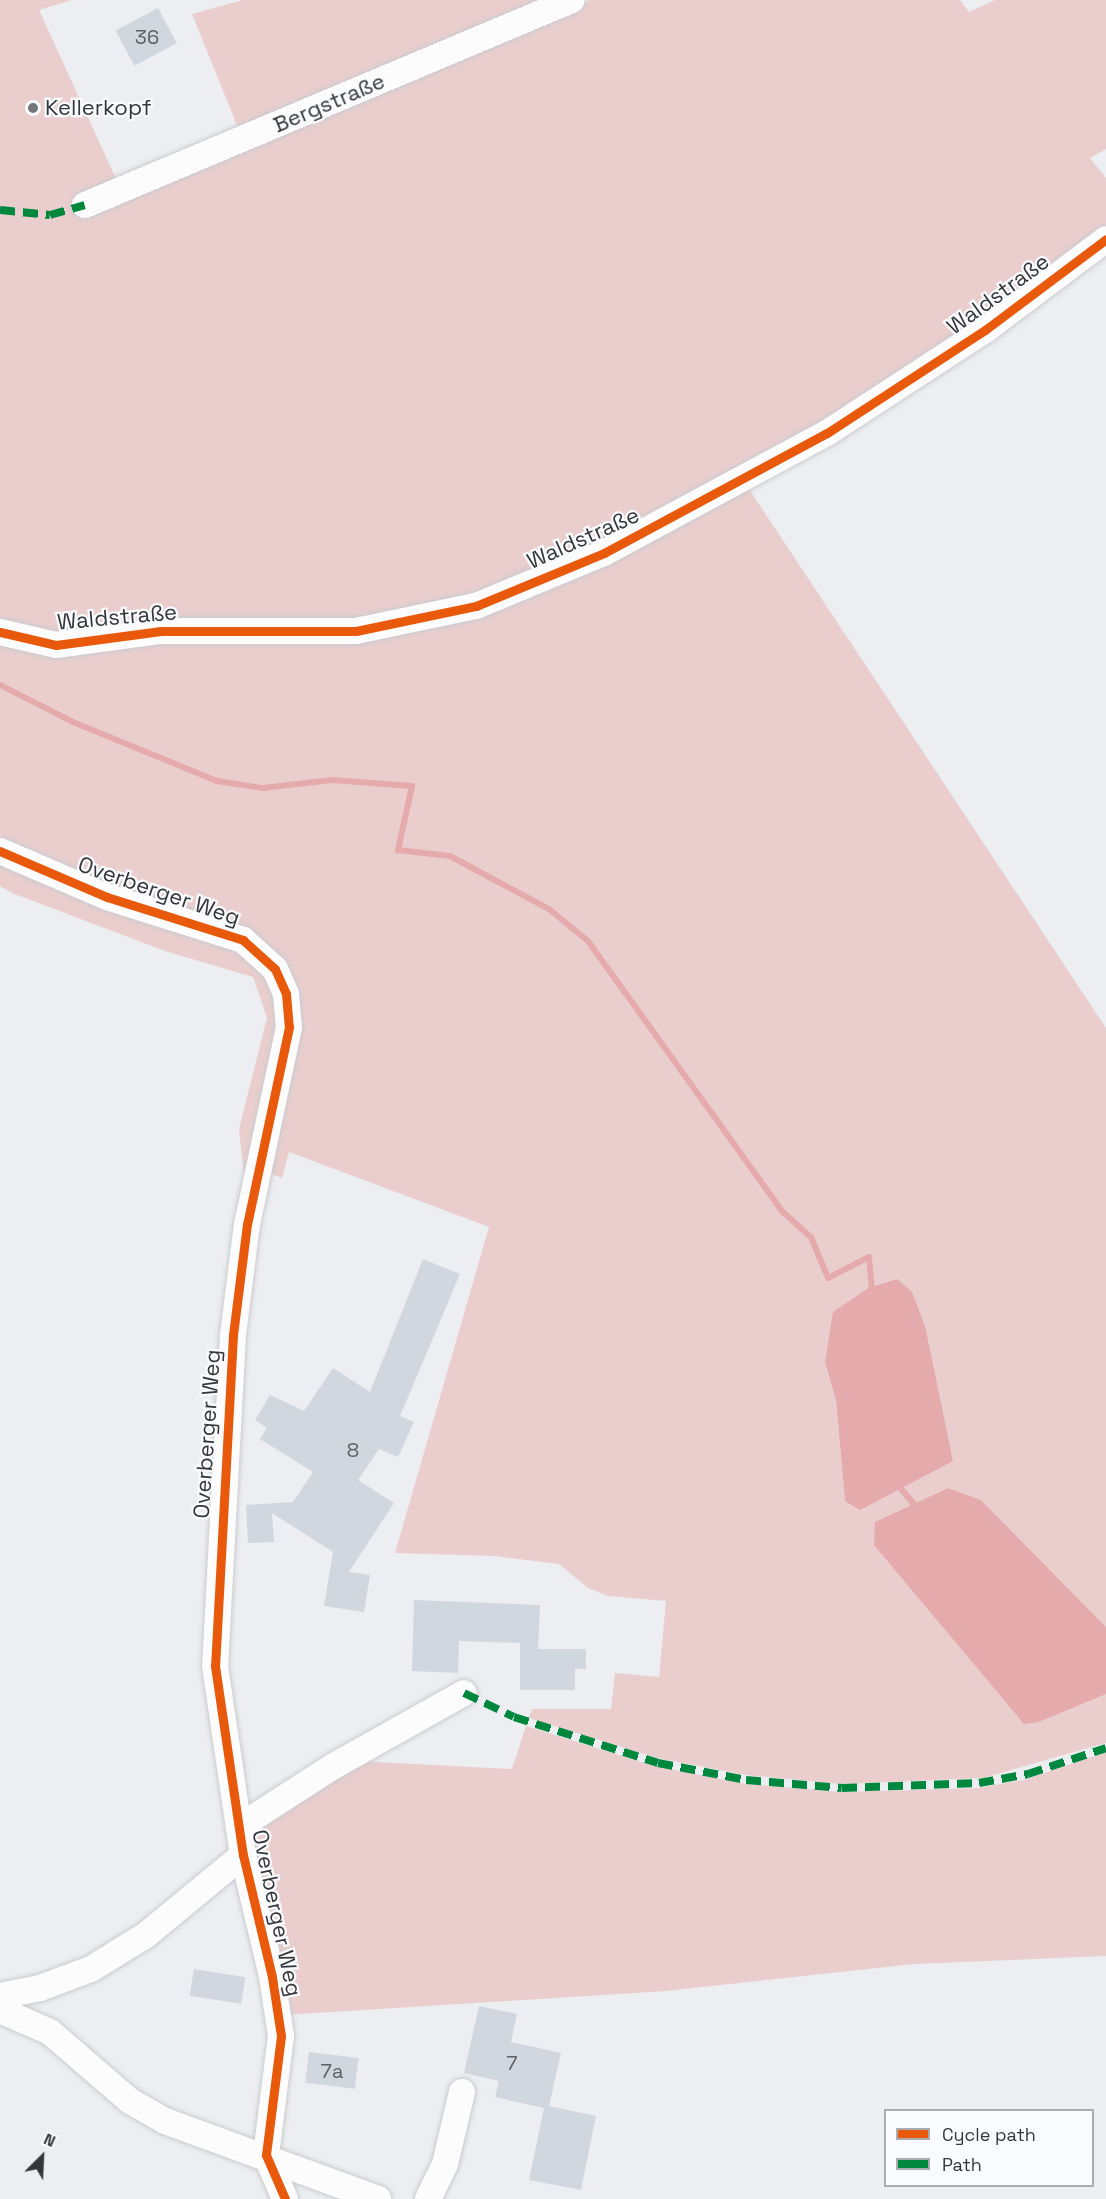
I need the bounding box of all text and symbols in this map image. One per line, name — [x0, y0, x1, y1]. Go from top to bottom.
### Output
house number: 36 — [135, 25, 159, 49]
street label: Bergstraße — [269, 68, 389, 138]
place label: Kellerkopf — [45, 95, 151, 121]
marker: Kellerkopf — [26, 101, 40, 115]
street label: Waldstraße — [942, 248, 1054, 340]
street label: Waldstraße — [523, 502, 643, 574]
street label: Waldstraße — [56, 599, 178, 635]
street label: Overberger Weg — [74, 851, 244, 931]
street label: Overberger Weg — [188, 1348, 226, 1520]
house number: 8 — [347, 1438, 359, 1462]
street label: Overberger Weg — [246, 1827, 308, 1999]
house number: 7 — [506, 2051, 518, 2075]
house number: 7a — [321, 2059, 343, 2083]
legend — [884, 2109, 1094, 2187]
text: Cycle path — [942, 2123, 1036, 2146]
north arrow — [12, 2127, 72, 2187]
text: N — [40, 2128, 59, 2152]
text: Path — [942, 2153, 982, 2176]

